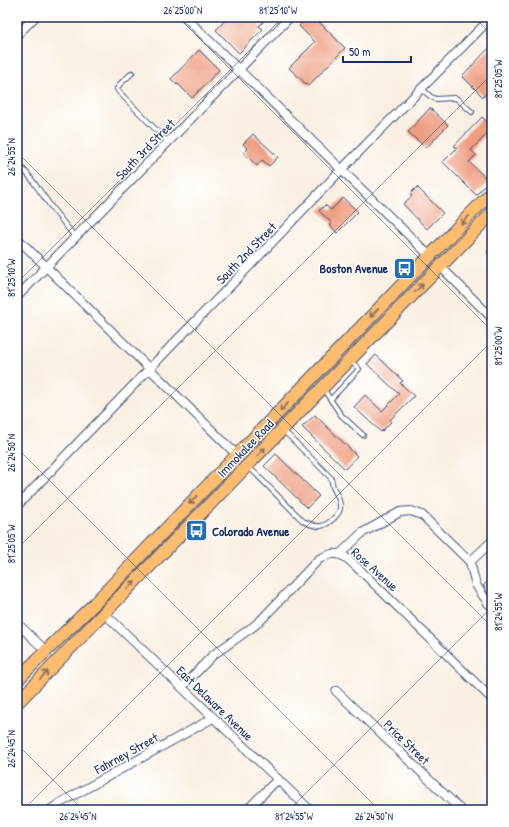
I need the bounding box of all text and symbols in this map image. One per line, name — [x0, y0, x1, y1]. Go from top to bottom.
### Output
text: 26°25'00"N — [164, 4, 202, 17]
text: 81°25'10"W — [259, 4, 298, 17]
scale bar — [343, 38, 411, 64]
text: 50 m — [349, 43, 370, 60]
text: 81°25'05"W — [492, 59, 505, 98]
street label: South 3rd Street — [111, 114, 179, 183]
text: 26°24'55"N — [5, 138, 18, 176]
one-way arrow — [460, 215, 470, 225]
street label: South 2nd Street — [212, 218, 280, 288]
bus stop icon: Boston Avenue — [391, 255, 417, 281]
text: 81°25'10"W — [5, 258, 18, 297]
place label: Boston Avenue — [320, 259, 389, 277]
one-way arrow — [414, 283, 424, 293]
one-way arrow — [369, 308, 379, 318]
text: 81°25'00"W — [492, 326, 505, 365]
one-way arrow — [279, 402, 289, 412]
street label: Immokalee Road — [213, 415, 277, 481]
text: 26°24'50"N — [5, 434, 18, 472]
one-way arrow — [256, 447, 266, 457]
one-way arrow — [189, 495, 198, 505]
bus stop icon: Colorado Avenue — [183, 518, 209, 544]
place label: Colorado Avenue — [212, 522, 290, 540]
text: 81°25'05"W — [5, 524, 18, 563]
street label: Rose Avenue — [348, 543, 402, 595]
one-way arrow — [126, 581, 135, 591]
text: 81°24'55"W — [492, 592, 505, 631]
street label: East Delaware Avenue — [173, 662, 257, 744]
one-way arrow — [39, 670, 49, 680]
street label: Price Street — [380, 716, 434, 769]
street label: Fahrney Street — [90, 728, 162, 778]
text: 26°24'45"N — [5, 730, 18, 768]
text: 26°24'45"N — [59, 810, 97, 823]
text: 81°24'55"W — [275, 810, 314, 823]
text: 26°24'50"N — [355, 810, 393, 823]

